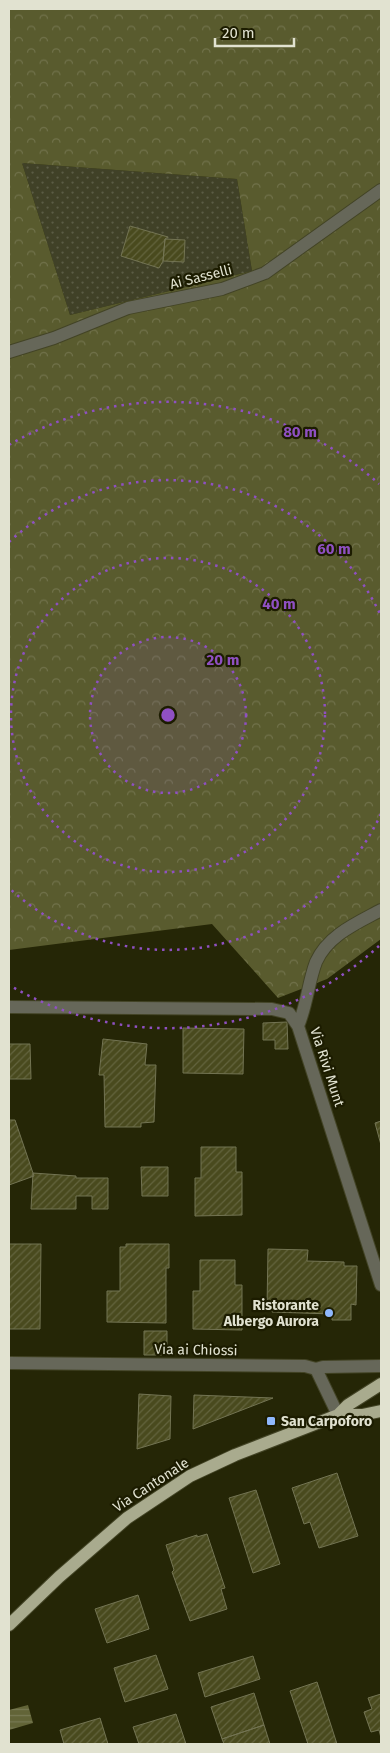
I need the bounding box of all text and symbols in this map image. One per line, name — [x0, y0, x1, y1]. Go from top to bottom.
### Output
scale bar — [215, 15, 294, 47]
text: 20 m — [222, 24, 255, 42]
street label: Ai Sasselli — [168, 261, 234, 293]
text: 80 m — [283, 423, 317, 441]
text: 60 m — [317, 540, 351, 558]
text: 40 m — [262, 595, 296, 613]
text: 20 m — [207, 651, 239, 669]
centre of rings — [159, 706, 177, 724]
street label: Via Rivi Munt — [306, 1025, 348, 1110]
place label: Ristorante Albergo Aurora — [223, 1297, 319, 1330]
marker: Ristorante Albergo Aurora — [323, 1307, 335, 1319]
street label: Via ai Chiossi — [154, 1341, 238, 1359]
place label: San Carpoforo — [281, 1413, 372, 1430]
marker: San Carpoforo — [265, 1415, 277, 1427]
street label: Via Cantonale — [110, 1454, 192, 1516]

